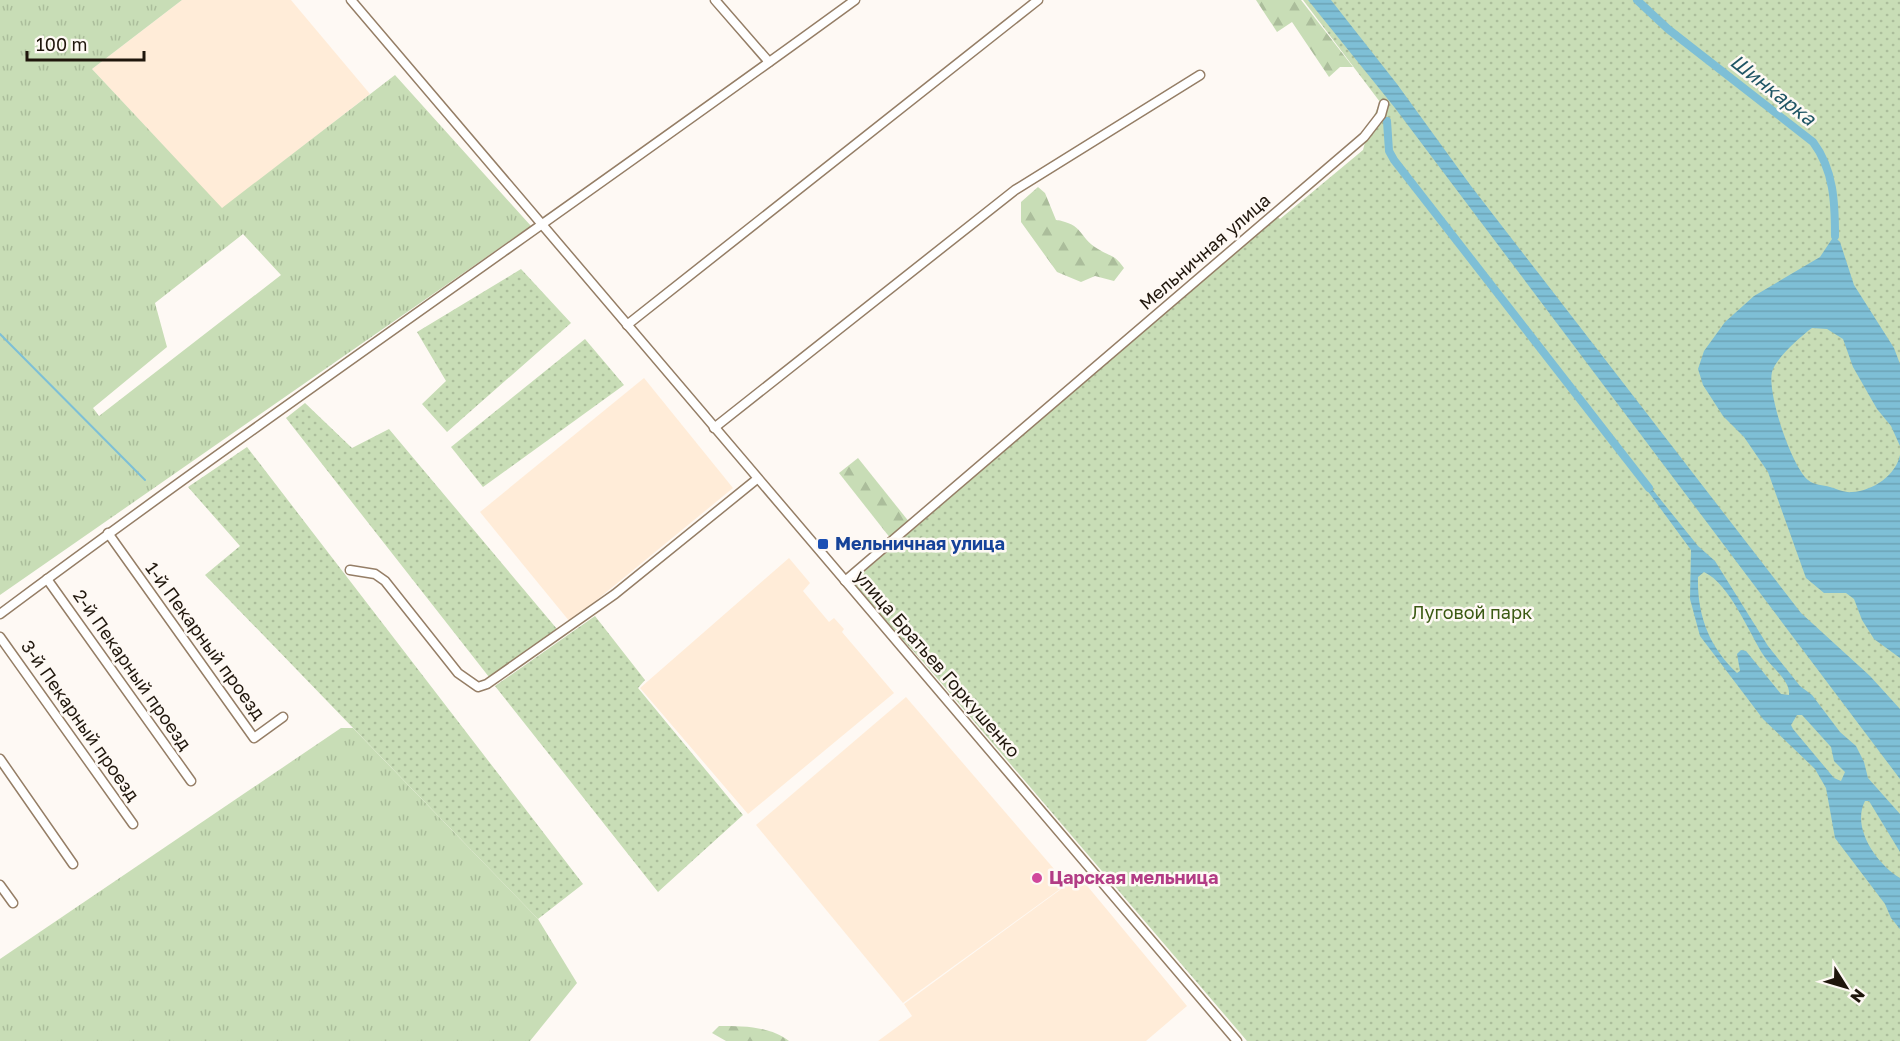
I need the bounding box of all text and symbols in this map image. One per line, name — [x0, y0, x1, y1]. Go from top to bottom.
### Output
scale bar — [27, 24, 144, 62]
text: 100 m — [36, 33, 87, 55]
water label: Шинкарка — [1726, 49, 1821, 130]
street label: Мельничная улица — [1134, 188, 1274, 314]
place label: Мельничная улица — [835, 532, 1005, 554]
marker: Мельничная улица — [816, 537, 830, 551]
street label: 1-й Пекарный проезд — [141, 557, 270, 724]
street label: улица Братьев Горкушенко — [850, 565, 1025, 762]
street label: 2-й Пекарный проезд — [69, 585, 197, 754]
park label: Луговой парк — [1412, 601, 1532, 623]
street label: 3-й Пекарный проезд — [17, 636, 145, 805]
place label: Царская мельница — [1049, 866, 1218, 888]
marker: Царская мельница — [1030, 871, 1044, 885]
north arrow — [1816, 957, 1876, 1017]
text: N — [1846, 985, 1870, 1007]

